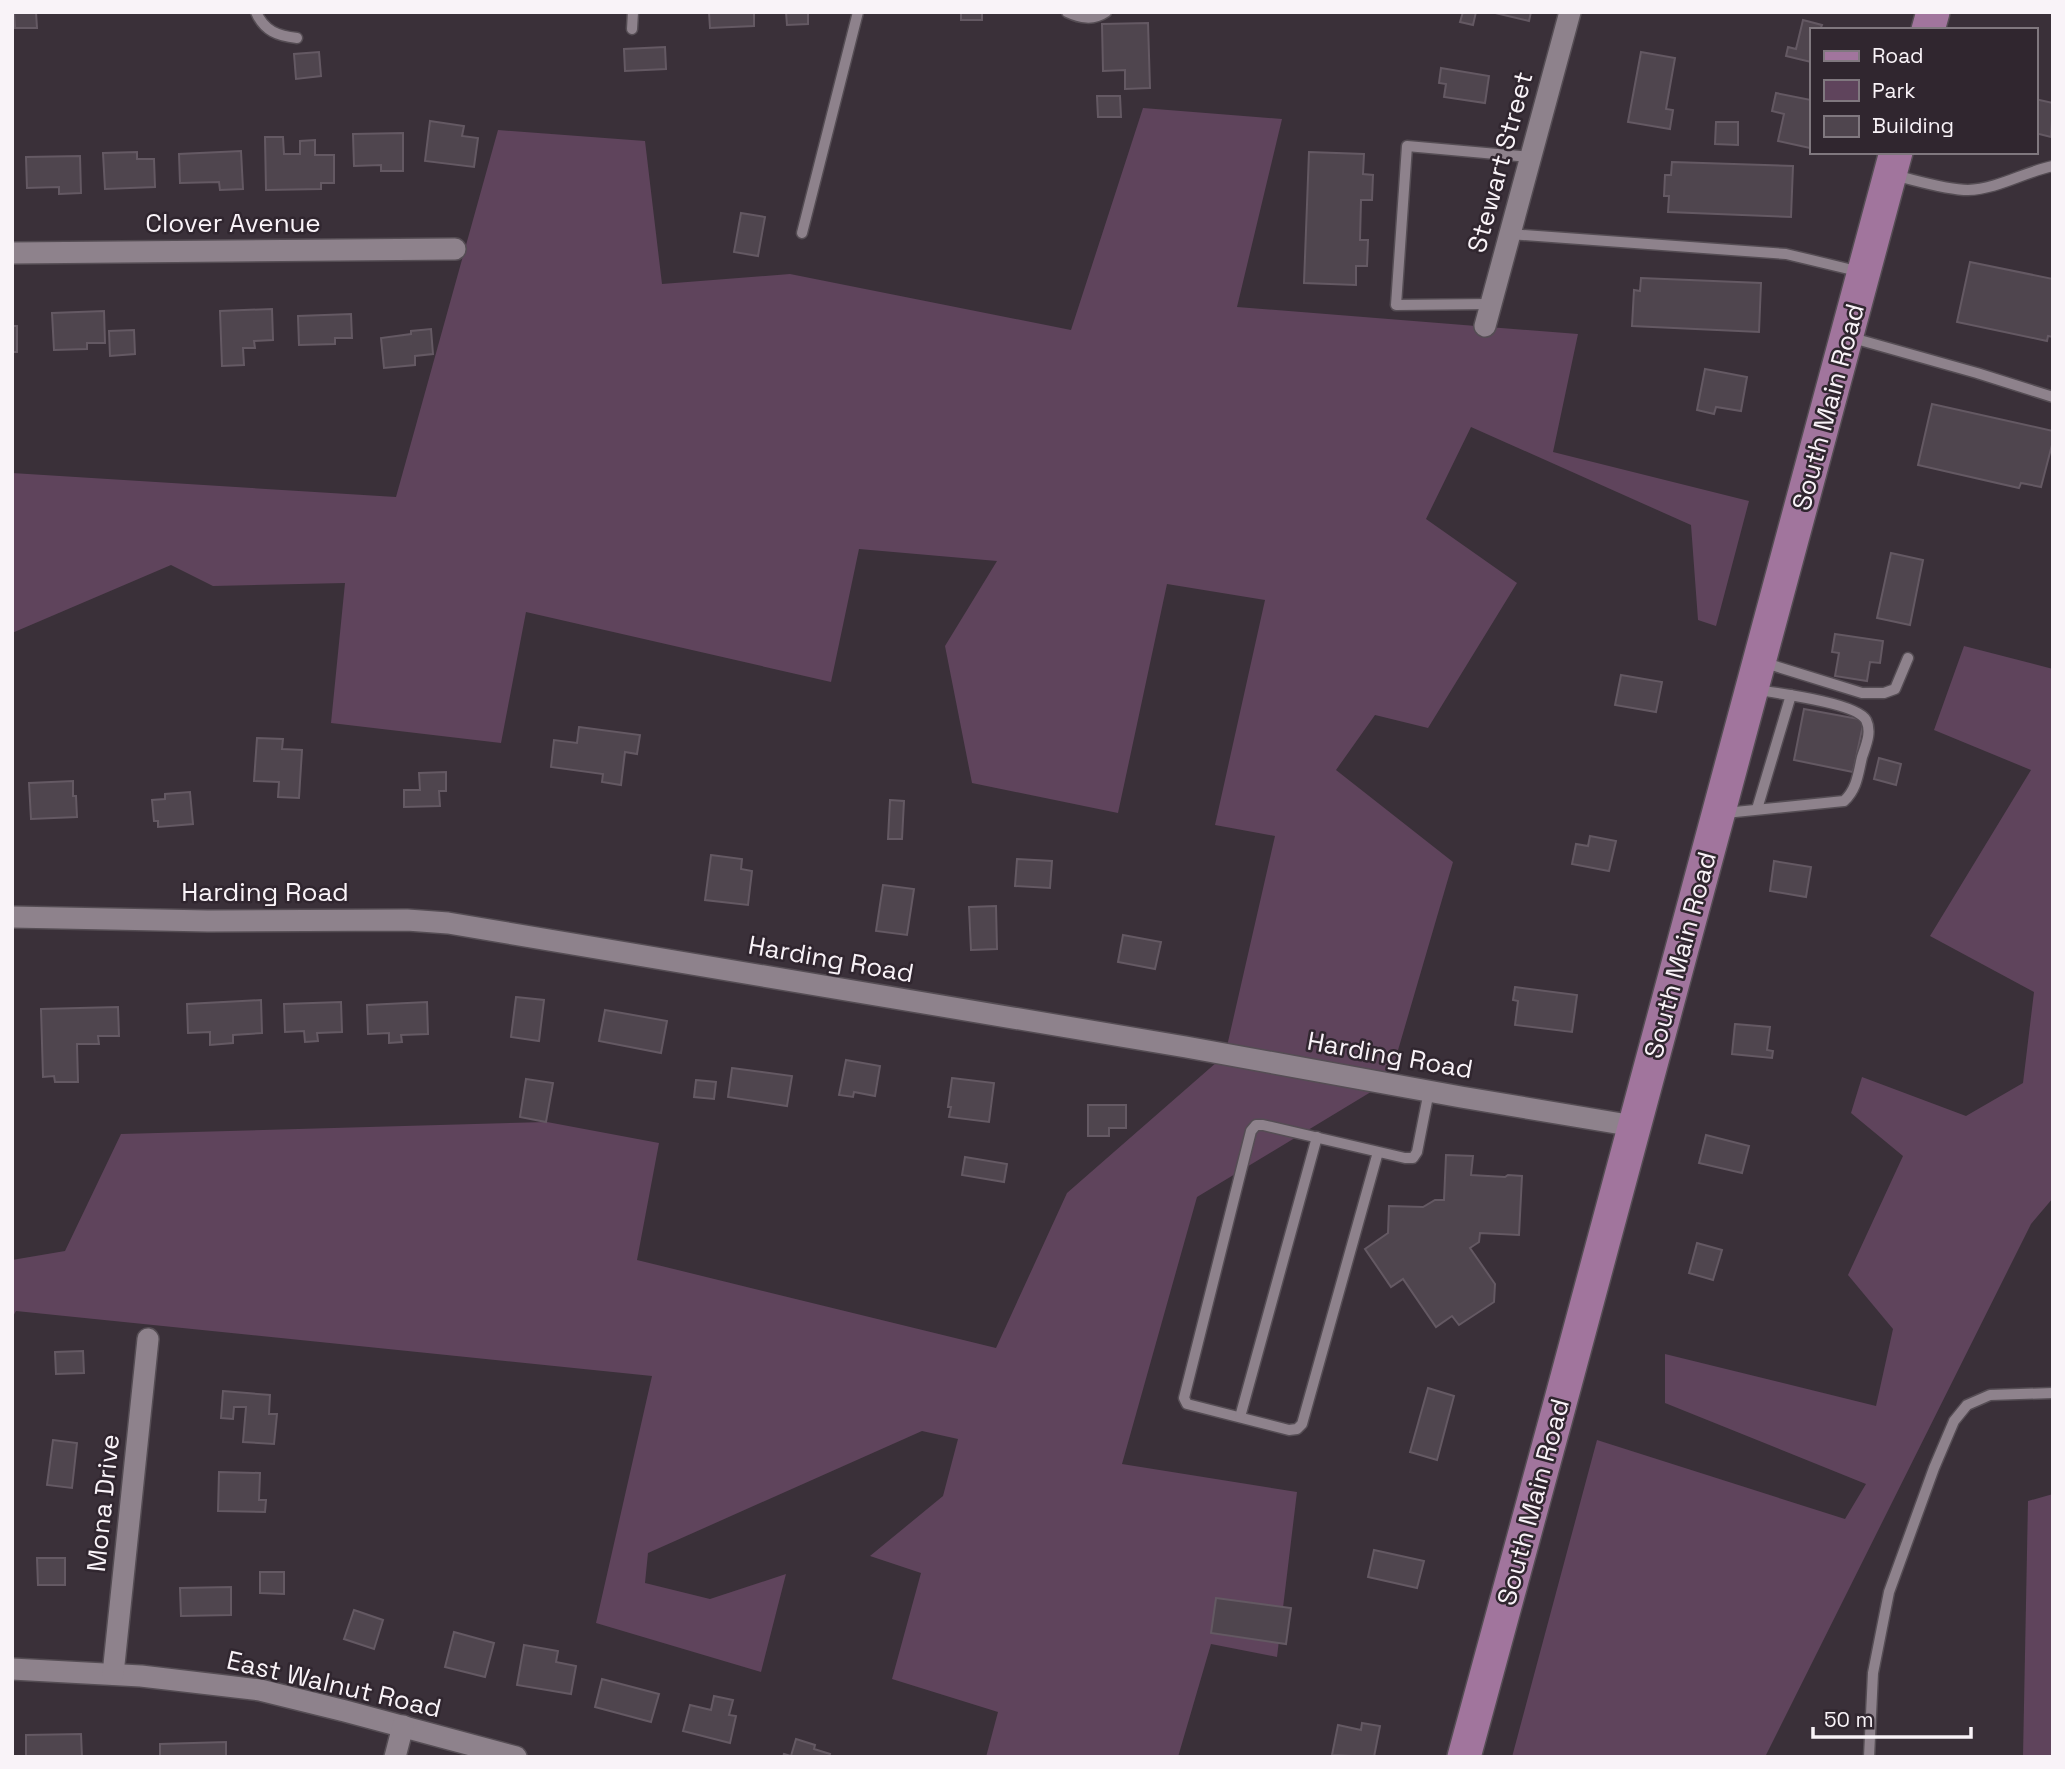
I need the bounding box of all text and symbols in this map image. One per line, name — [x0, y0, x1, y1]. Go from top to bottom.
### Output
legend — [1810, 28, 2037, 154]
text: Road — [1872, 42, 1924, 69]
street label: Stewart Street — [1460, 68, 1540, 256]
text: Park — [1872, 77, 1916, 104]
text: Building — [1872, 112, 1954, 139]
street label: Clover Avenue — [145, 206, 321, 240]
street label: South Main Road — [1784, 300, 1872, 514]
street label: South Main Road — [1636, 848, 1724, 1062]
street label: Harding Road — [181, 875, 349, 909]
street label: Harding Road — [746, 928, 916, 990]
street label: Harding Road — [1305, 1024, 1475, 1086]
street label: South Main Road — [1489, 1395, 1577, 1609]
street label: Mona Drive — [79, 1432, 127, 1574]
street label: East Walnut Road — [223, 1643, 445, 1725]
scale bar — [1813, 1696, 1970, 1740]
text: 50 m — [1824, 1706, 1874, 1733]

